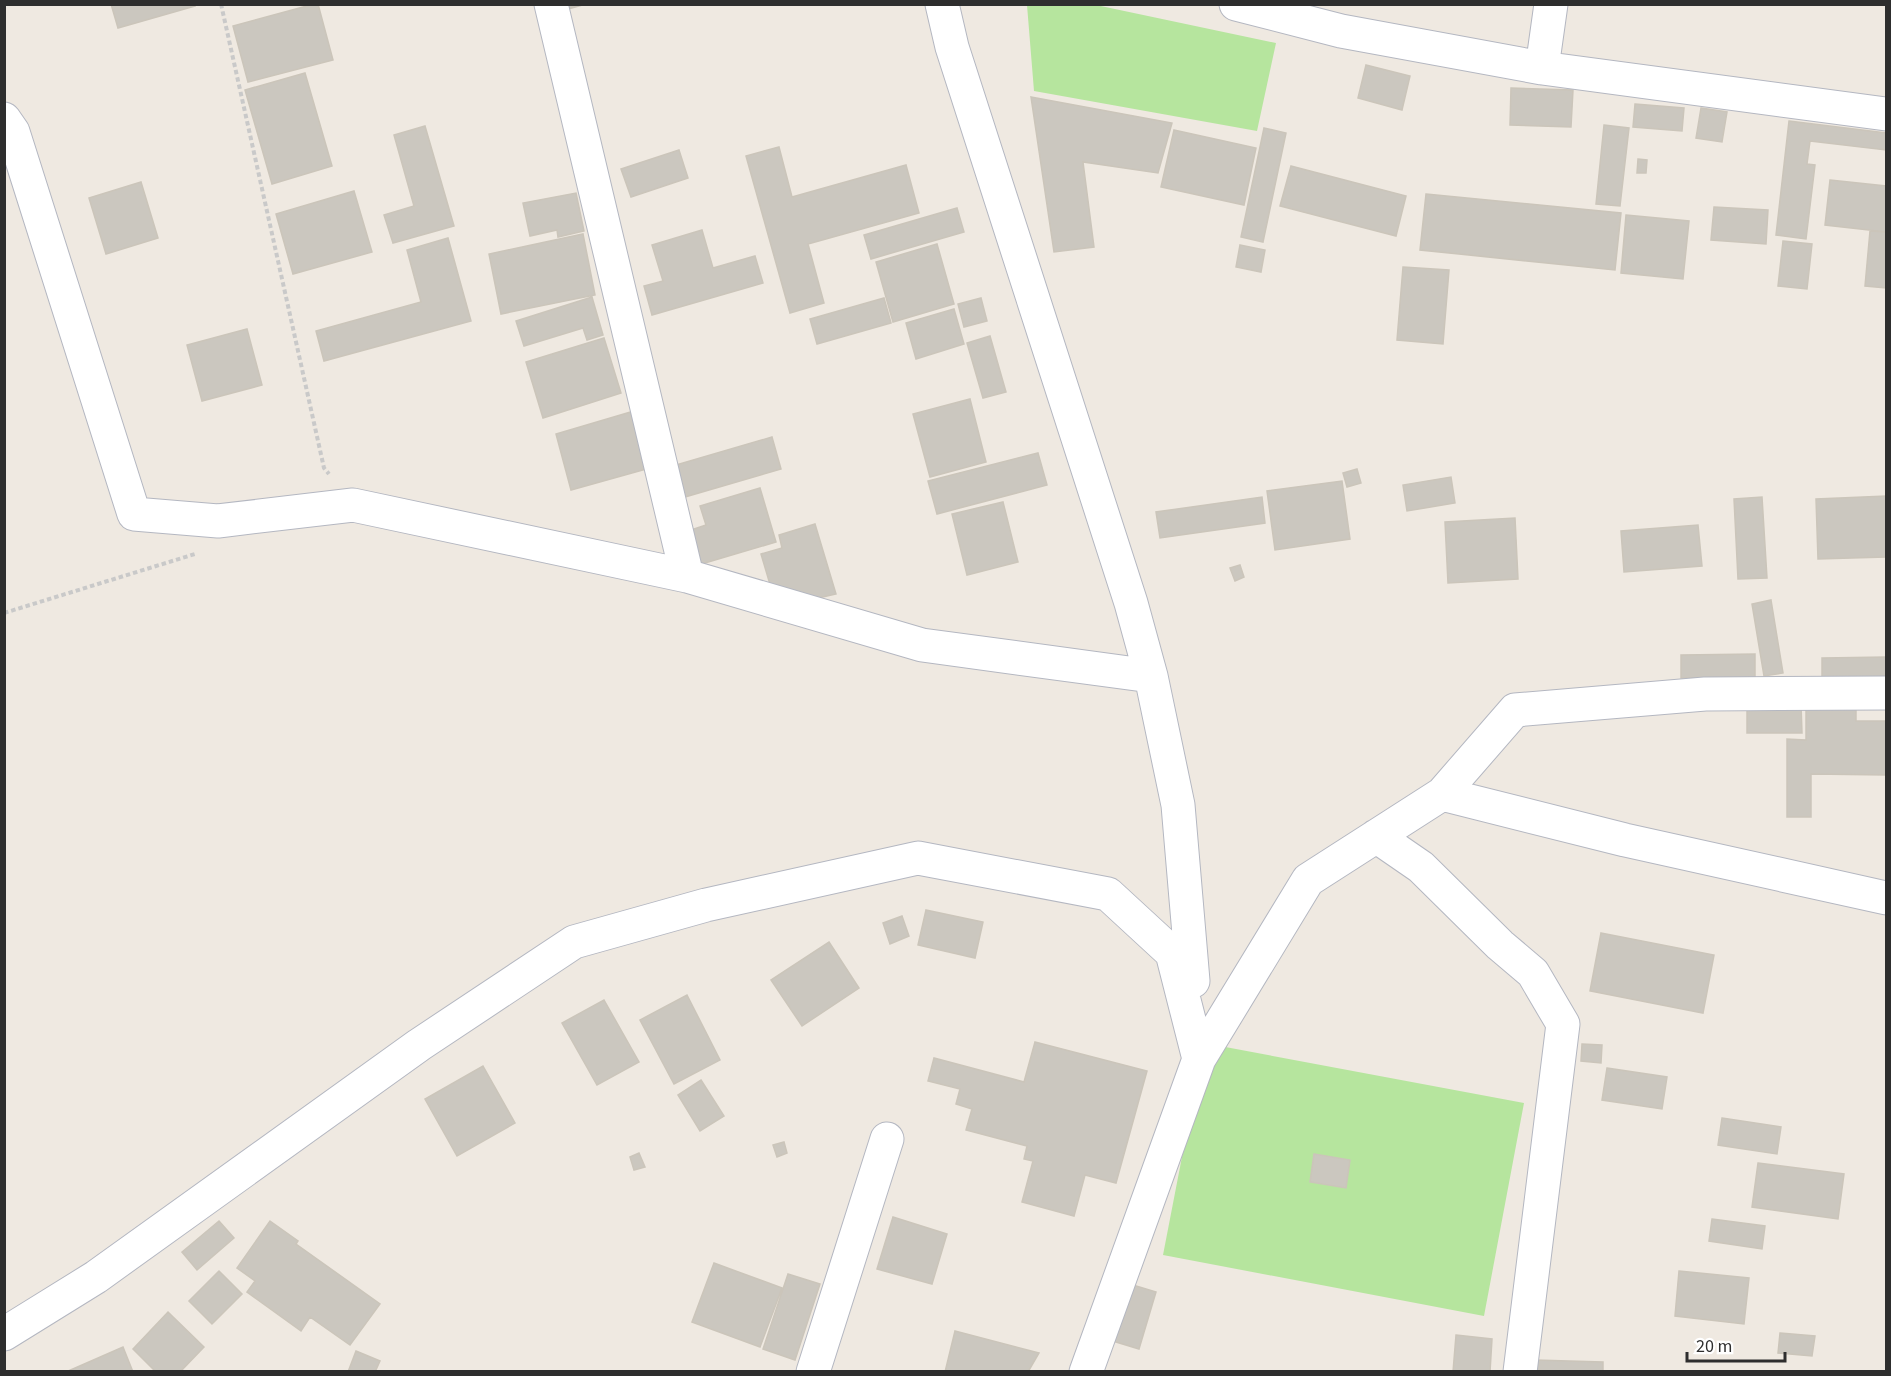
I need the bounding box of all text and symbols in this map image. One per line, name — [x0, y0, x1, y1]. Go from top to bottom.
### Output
scale bar — [1687, 1325, 1784, 1363]
text: 20 m — [1696, 1334, 1732, 1359]

